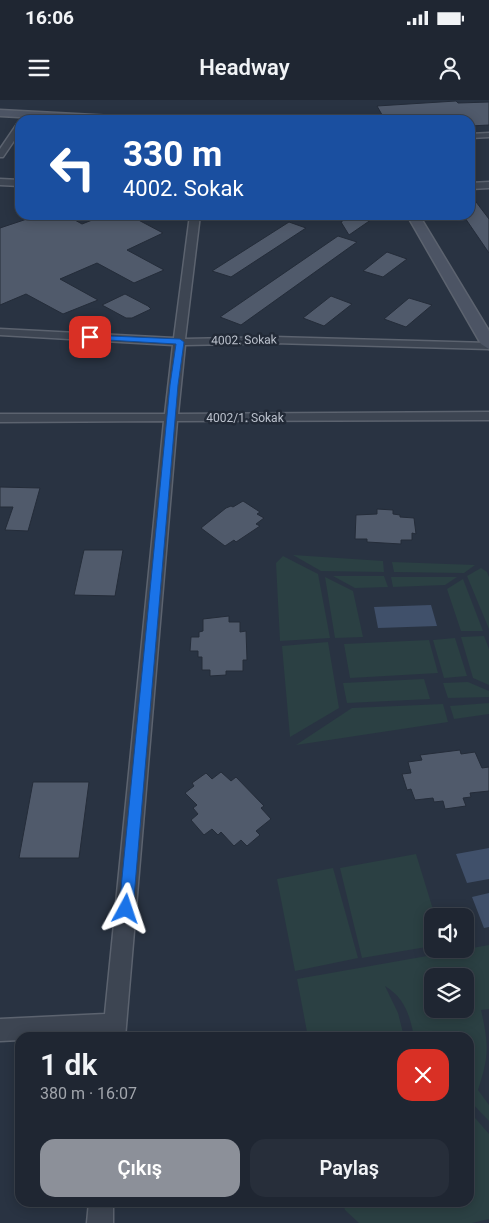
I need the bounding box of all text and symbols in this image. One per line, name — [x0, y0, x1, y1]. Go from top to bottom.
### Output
text: 16:06 — [25, 6, 74, 29]
icon: menu — [25, 54, 53, 82]
icon: person — [436, 54, 464, 82]
text: Headway — [199, 55, 290, 80]
text: 330 m — [123, 134, 222, 175]
icon: left — [40, 135, 105, 200]
text: 4002. Sokak — [123, 176, 244, 201]
pin — [69, 316, 111, 358]
icon: arrive — [76, 323, 104, 351]
street label: 4002. Sokak — [211, 332, 278, 348]
street label: 4002/1. Sokak — [206, 411, 285, 425]
position arrow — [99, 882, 151, 934]
map controls — [424, 908, 474, 1018]
button: sound — [424, 908, 474, 958]
button: layers — [424, 968, 474, 1018]
text: 1 dk — [40, 1047, 97, 1082]
button: close — [397, 1049, 449, 1101]
text: 380 m · 16:07 — [40, 1084, 137, 1103]
button: Çıkış — [40, 1139, 240, 1197]
button: Paylaş — [250, 1139, 449, 1197]

